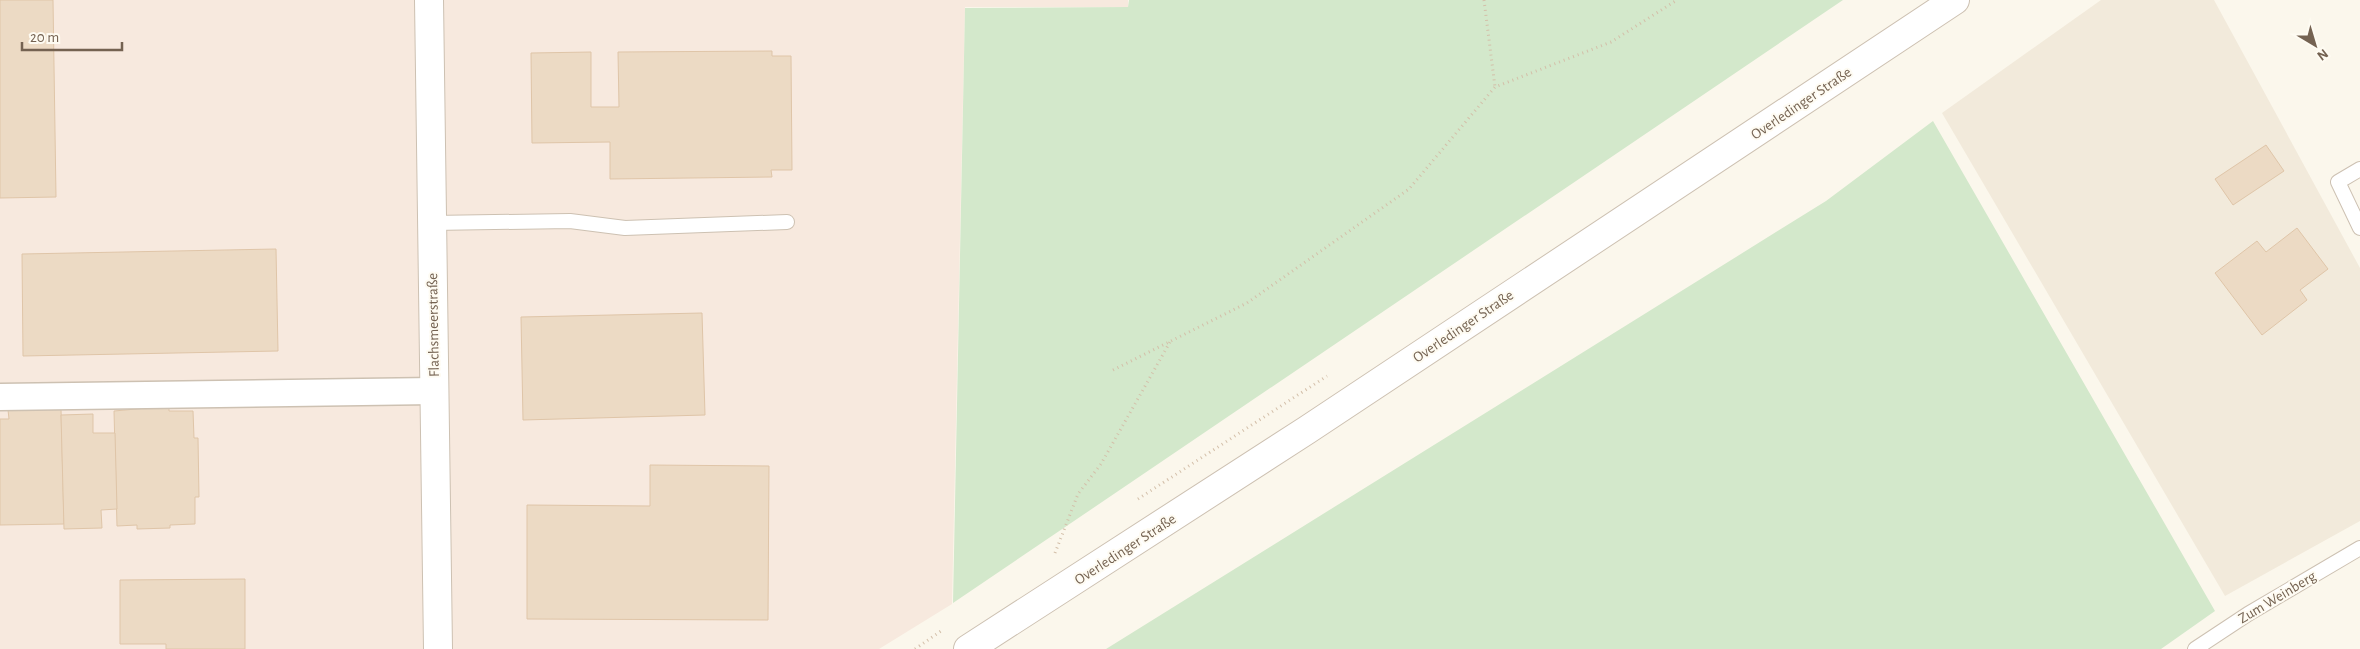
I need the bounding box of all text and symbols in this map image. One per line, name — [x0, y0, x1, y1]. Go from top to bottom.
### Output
scale bar — [22, 20, 122, 52]
north arrow — [2290, 20, 2340, 70]
text: 20 m — [30, 30, 59, 45]
text: N — [2314, 46, 2331, 63]
street label: Overledinger Straße — [1748, 64, 1854, 142]
street label: Flachsmeerstraße — [425, 273, 442, 377]
street label: Overledinger Straße — [1410, 287, 1516, 365]
street label: Overledinger Straße — [1072, 511, 1179, 588]
street label: Zum Weinberg — [2236, 568, 2319, 626]

